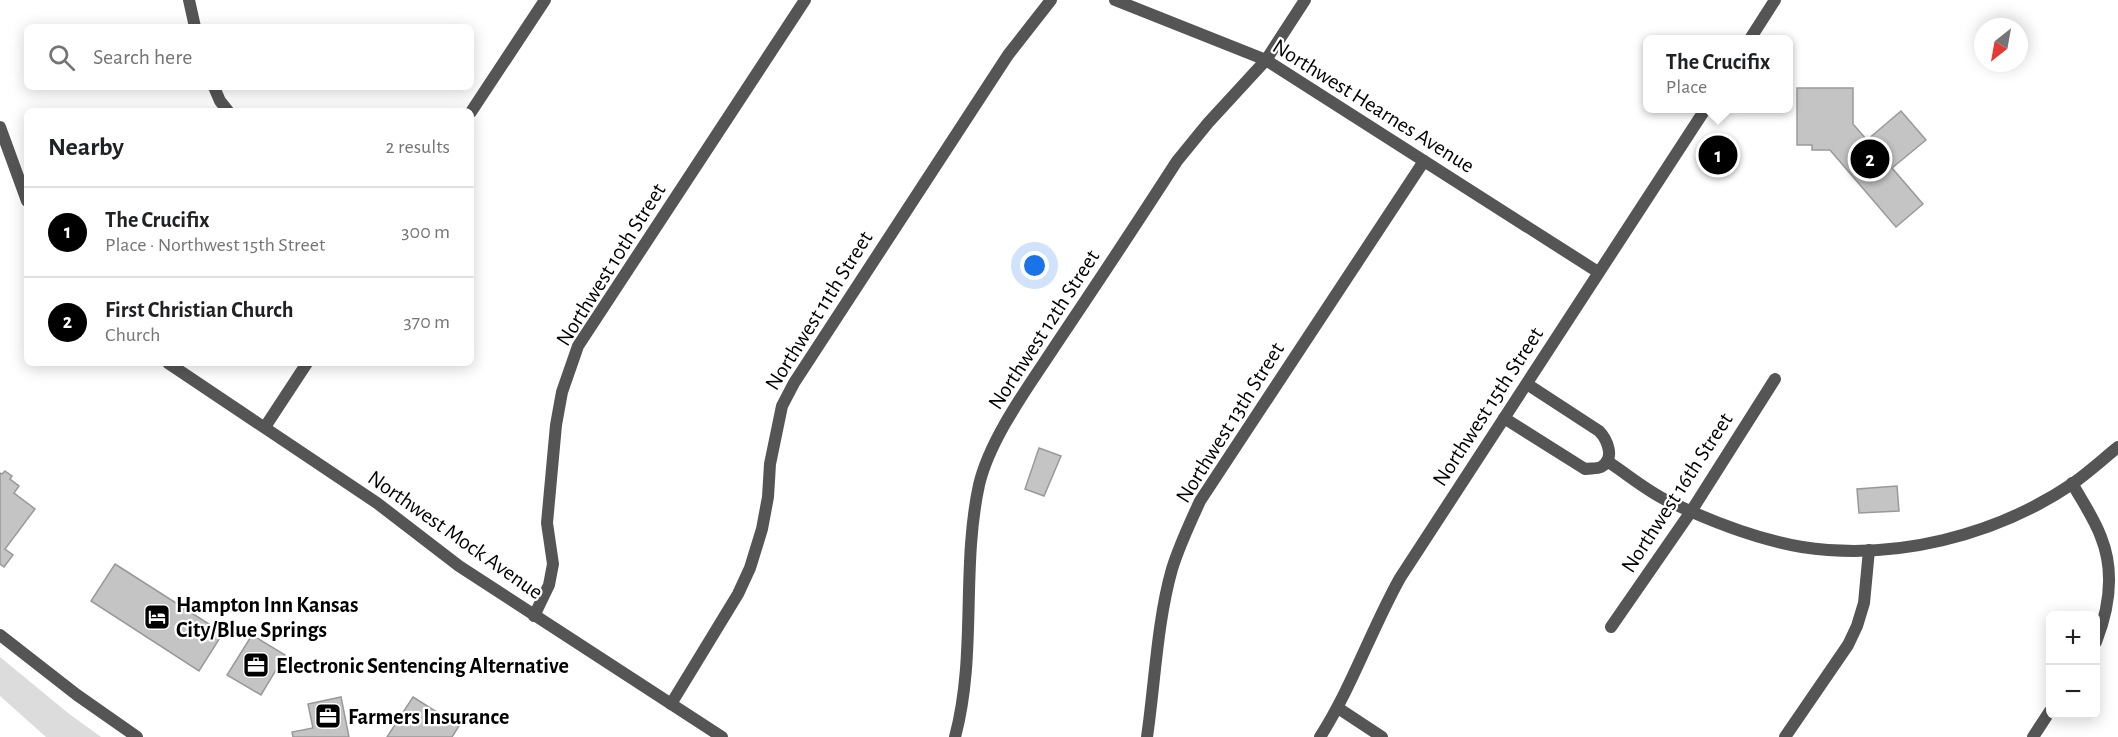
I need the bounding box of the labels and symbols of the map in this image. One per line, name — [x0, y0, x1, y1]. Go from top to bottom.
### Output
north arrow — [1974, 18, 2028, 72]
street label: Northwest Hearnes Avenue — [1269, 35, 1478, 177]
pin: 1 — [1698, 132, 1738, 178]
pin: 2 — [1850, 136, 1890, 182]
street label: Northwest 10th Street — [552, 179, 670, 350]
street label: Northwest 11th Street — [761, 227, 877, 394]
street label: Northwest 12th Street — [984, 246, 1104, 413]
your location — [1020, 251, 1049, 280]
street label: Northwest 15th Street — [1428, 323, 1547, 490]
street label: Northwest 13th Street — [1172, 339, 1288, 506]
street label: Northwest 16th Street — [1617, 409, 1737, 576]
street label: Northwest Mock Avenue — [364, 466, 547, 603]
place label: Hampton Inn Kansas City/Blue Springs — [176, 594, 359, 642]
hotel icon: Hampton Inn Kansas City/Blue Springs — [142, 602, 172, 632]
office icon: Electronic Sentencing Alternative — [241, 650, 271, 680]
place label: Electronic Sentencing Alternative — [276, 655, 569, 677]
office icon: Farmers Insurance — [313, 701, 343, 731]
place label: Farmers Insurance — [348, 706, 509, 728]

